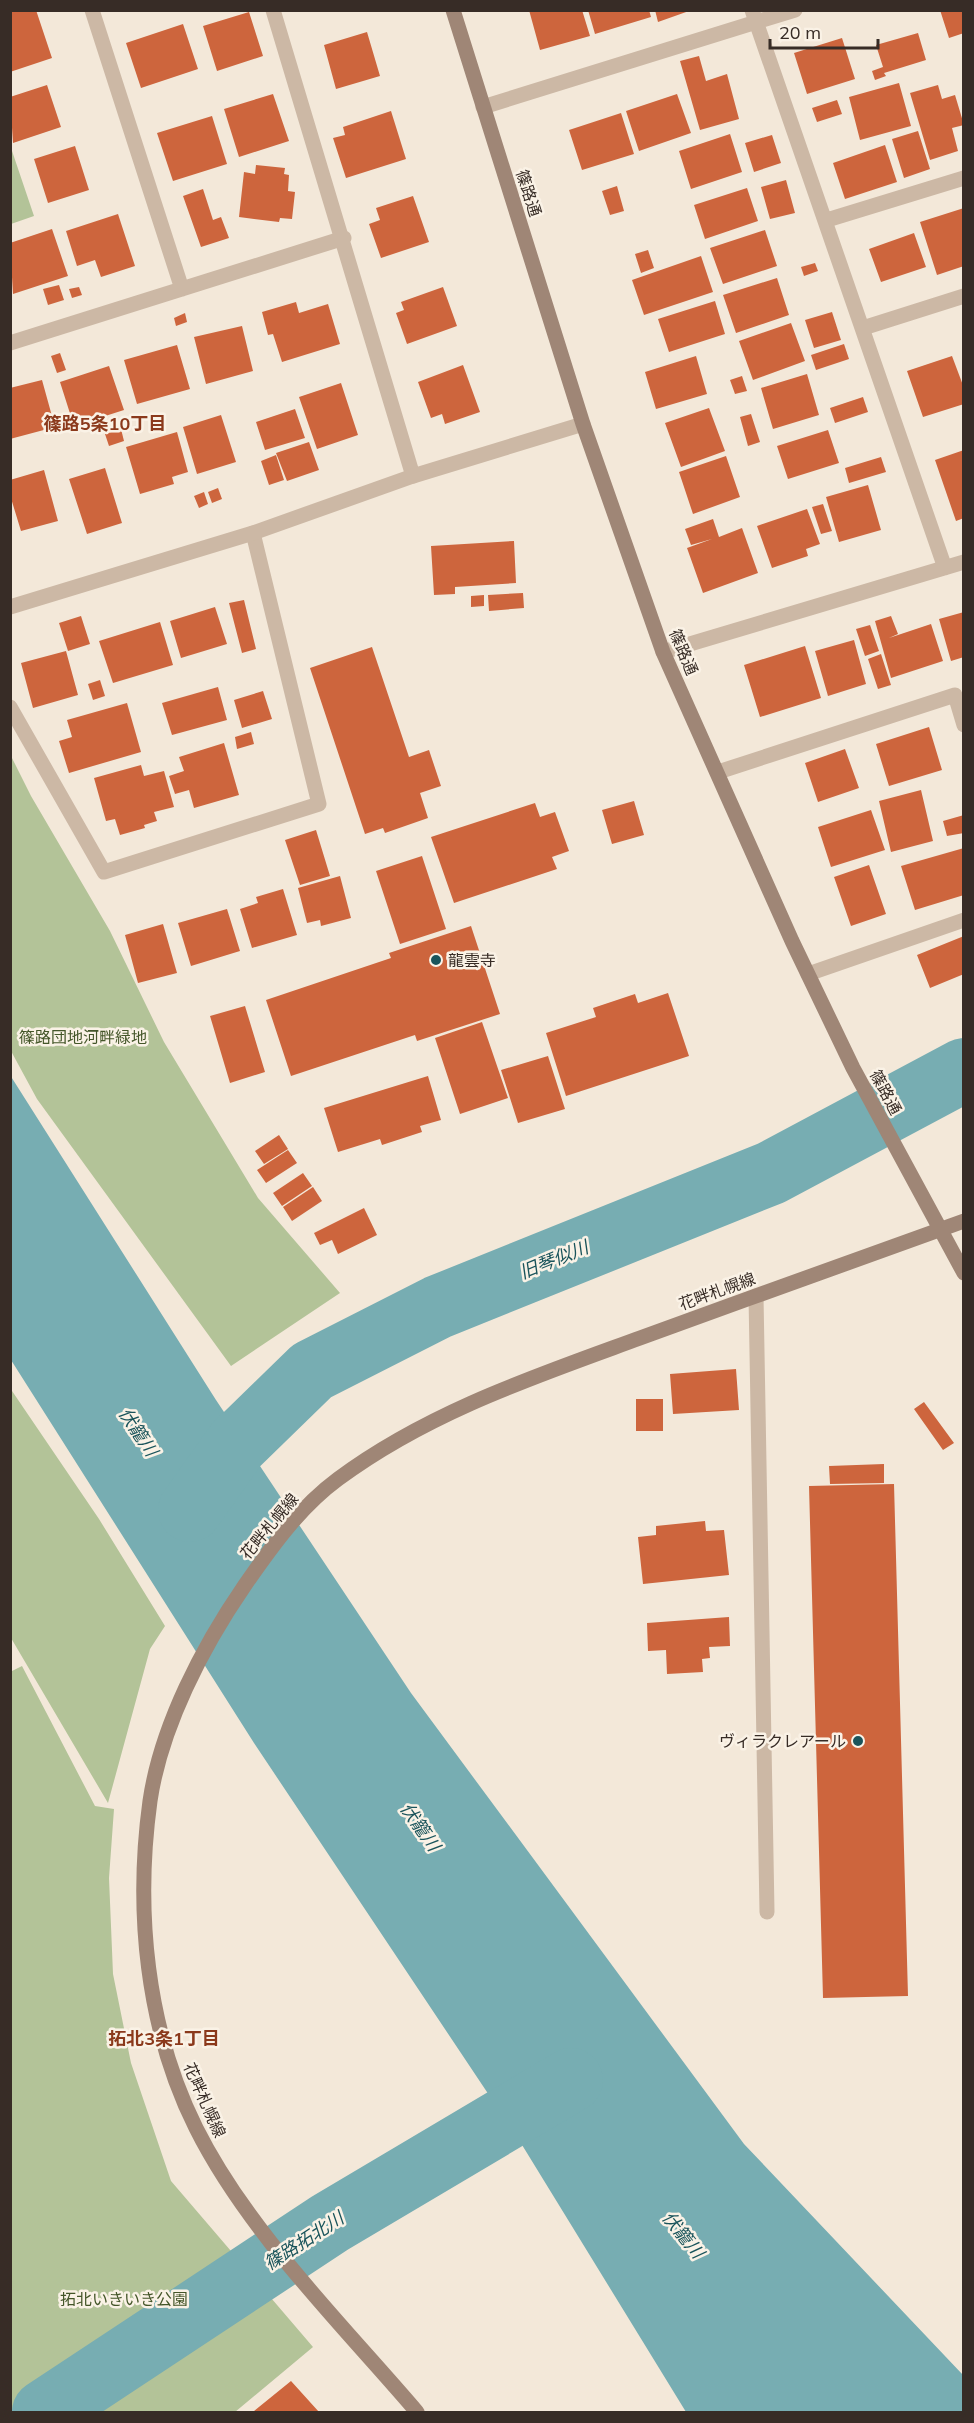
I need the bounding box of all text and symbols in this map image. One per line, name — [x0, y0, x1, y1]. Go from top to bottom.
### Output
scale bar — [770, 12, 878, 50]
text: 20 m — [779, 21, 821, 44]
street label: 篠路通 — [512, 167, 546, 219]
district label: 篠路5条10丁目 — [44, 412, 166, 435]
street label: 篠路通 — [665, 626, 703, 678]
place label: 龍雲寺 — [448, 950, 496, 970]
marker: 龍雲寺 — [429, 953, 443, 967]
park label: 篠路団地河畔緑地 — [19, 1027, 147, 1047]
street label: 篠路通 — [866, 1066, 906, 1118]
water label: 旧琴似川 — [516, 1235, 593, 1284]
street label: 花畔札幌線 — [676, 1268, 758, 1314]
water label: 伏籠川 — [114, 1403, 164, 1462]
street label: 花畔札幌線 — [236, 1489, 302, 1563]
place label: ヴィラクレアール — [719, 1731, 846, 1751]
marker: ヴィラクレアール — [851, 1734, 865, 1748]
water label: 伏籠川 — [396, 1798, 446, 1857]
district label: 拓北3条1丁目 — [108, 2027, 220, 2050]
street label: 花畔札幌線 — [180, 2059, 230, 2141]
water label: 篠路拓北川 — [260, 2205, 349, 2275]
water label: 伏籠川 — [657, 2206, 711, 2264]
park label: 拓北いきいき公園 — [60, 2289, 188, 2309]

